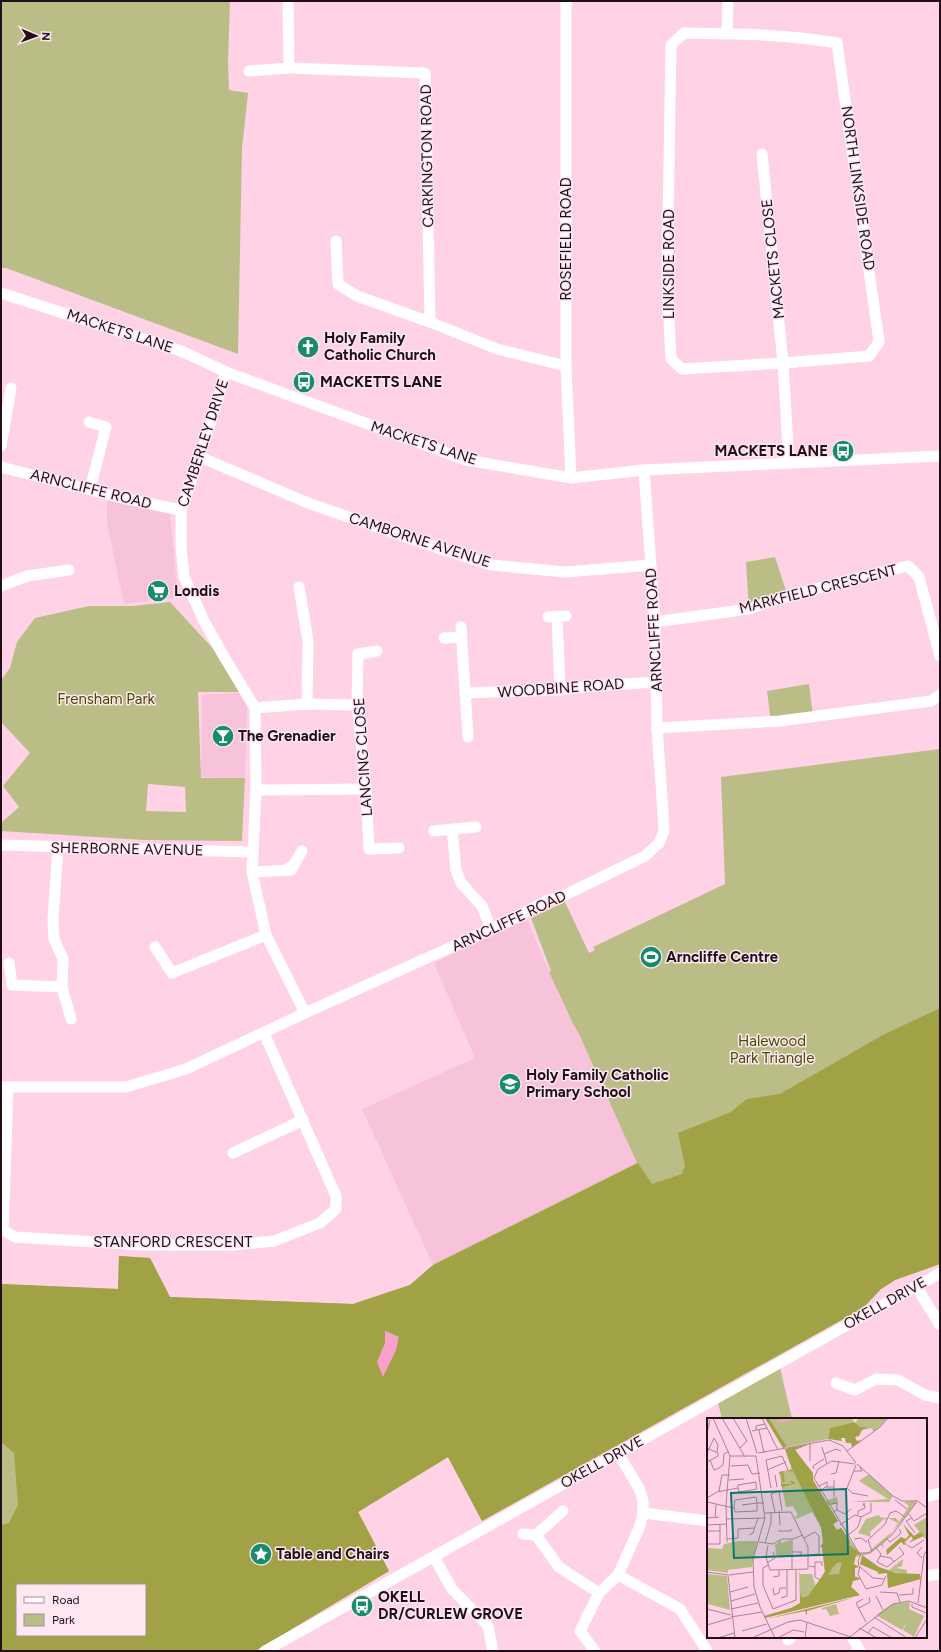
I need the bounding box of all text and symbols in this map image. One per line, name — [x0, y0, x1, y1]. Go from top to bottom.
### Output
north arrow — [16, 16, 56, 56]
text: N — [39, 32, 52, 41]
street label: CARKINGTON ROAD — [417, 84, 437, 228]
street label: NORTH LINKSIDE ROAD — [838, 104, 878, 272]
street label: ROSEFIELD ROAD — [557, 177, 575, 301]
street label: MACKETS CLOSE — [758, 198, 788, 320]
street label: LINKSIDE ROAD — [660, 209, 678, 319]
street label: MACKETS LANE — [64, 305, 176, 357]
place label: Holy Family Catholic Church — [324, 329, 436, 364]
church icon: Holy Family Catholic Church — [295, 334, 321, 360]
bus stop icon: MACKETTS LANE — [291, 369, 317, 395]
place label: MACKETTS LANE — [320, 373, 442, 391]
street label: CAMBERLEY DRIVE — [174, 377, 232, 509]
street label: MACKETS LANE — [368, 417, 480, 469]
bus stop icon: MACKETS LANE — [830, 438, 856, 464]
place label: MACKETS LANE — [714, 442, 828, 460]
street label: ARNCLIFFE ROAD — [29, 465, 153, 513]
street label: CAMBORNE AVENUE — [347, 509, 493, 571]
street label: MARKFIELD CRESCENT — [737, 560, 900, 617]
street label: ARNCLIFFE ROAD — [642, 568, 666, 692]
supermarket icon: Londis — [145, 578, 171, 604]
place label: Londis — [174, 582, 219, 600]
street label: WOODBINE ROAD — [497, 675, 625, 701]
park label: Frensham Park — [57, 690, 156, 708]
street label: LANCING CLOSE — [350, 697, 376, 817]
bar icon: The Grenadier — [210, 723, 236, 749]
place label: The Grenadier — [238, 727, 336, 745]
street label: SHERBORNE AVENUE — [50, 839, 204, 859]
street label: ARNCLIFFE ROAD — [449, 887, 569, 955]
sports icon: Arncliffe Centre — [638, 944, 664, 970]
place label: Arncliffe Centre — [666, 948, 779, 966]
park label: Halewood Park Triangle — [730, 1032, 814, 1067]
place label: Holy Family Catholic Primary School — [526, 1066, 669, 1101]
school or university icon: Holy Family Catholic Primary School — [497, 1071, 523, 1097]
street label: STANFORD CRESCENT — [93, 1233, 253, 1251]
street label: OKELL DRIVE — [840, 1273, 930, 1333]
inset map — [707, 1418, 927, 1638]
street label: OKELL DRIVE — [557, 1432, 647, 1492]
place icon: Table and Chairs — [248, 1541, 274, 1567]
place label: Table and Chairs — [276, 1545, 389, 1563]
legend — [16, 1584, 146, 1636]
place label: OKELL DR/CURLEW GROVE — [378, 1588, 523, 1623]
text: Road — [52, 1593, 80, 1607]
bus stop icon: OKELL DR/CURLEW GROVE — [349, 1593, 375, 1619]
text: Park — [52, 1613, 75, 1627]

